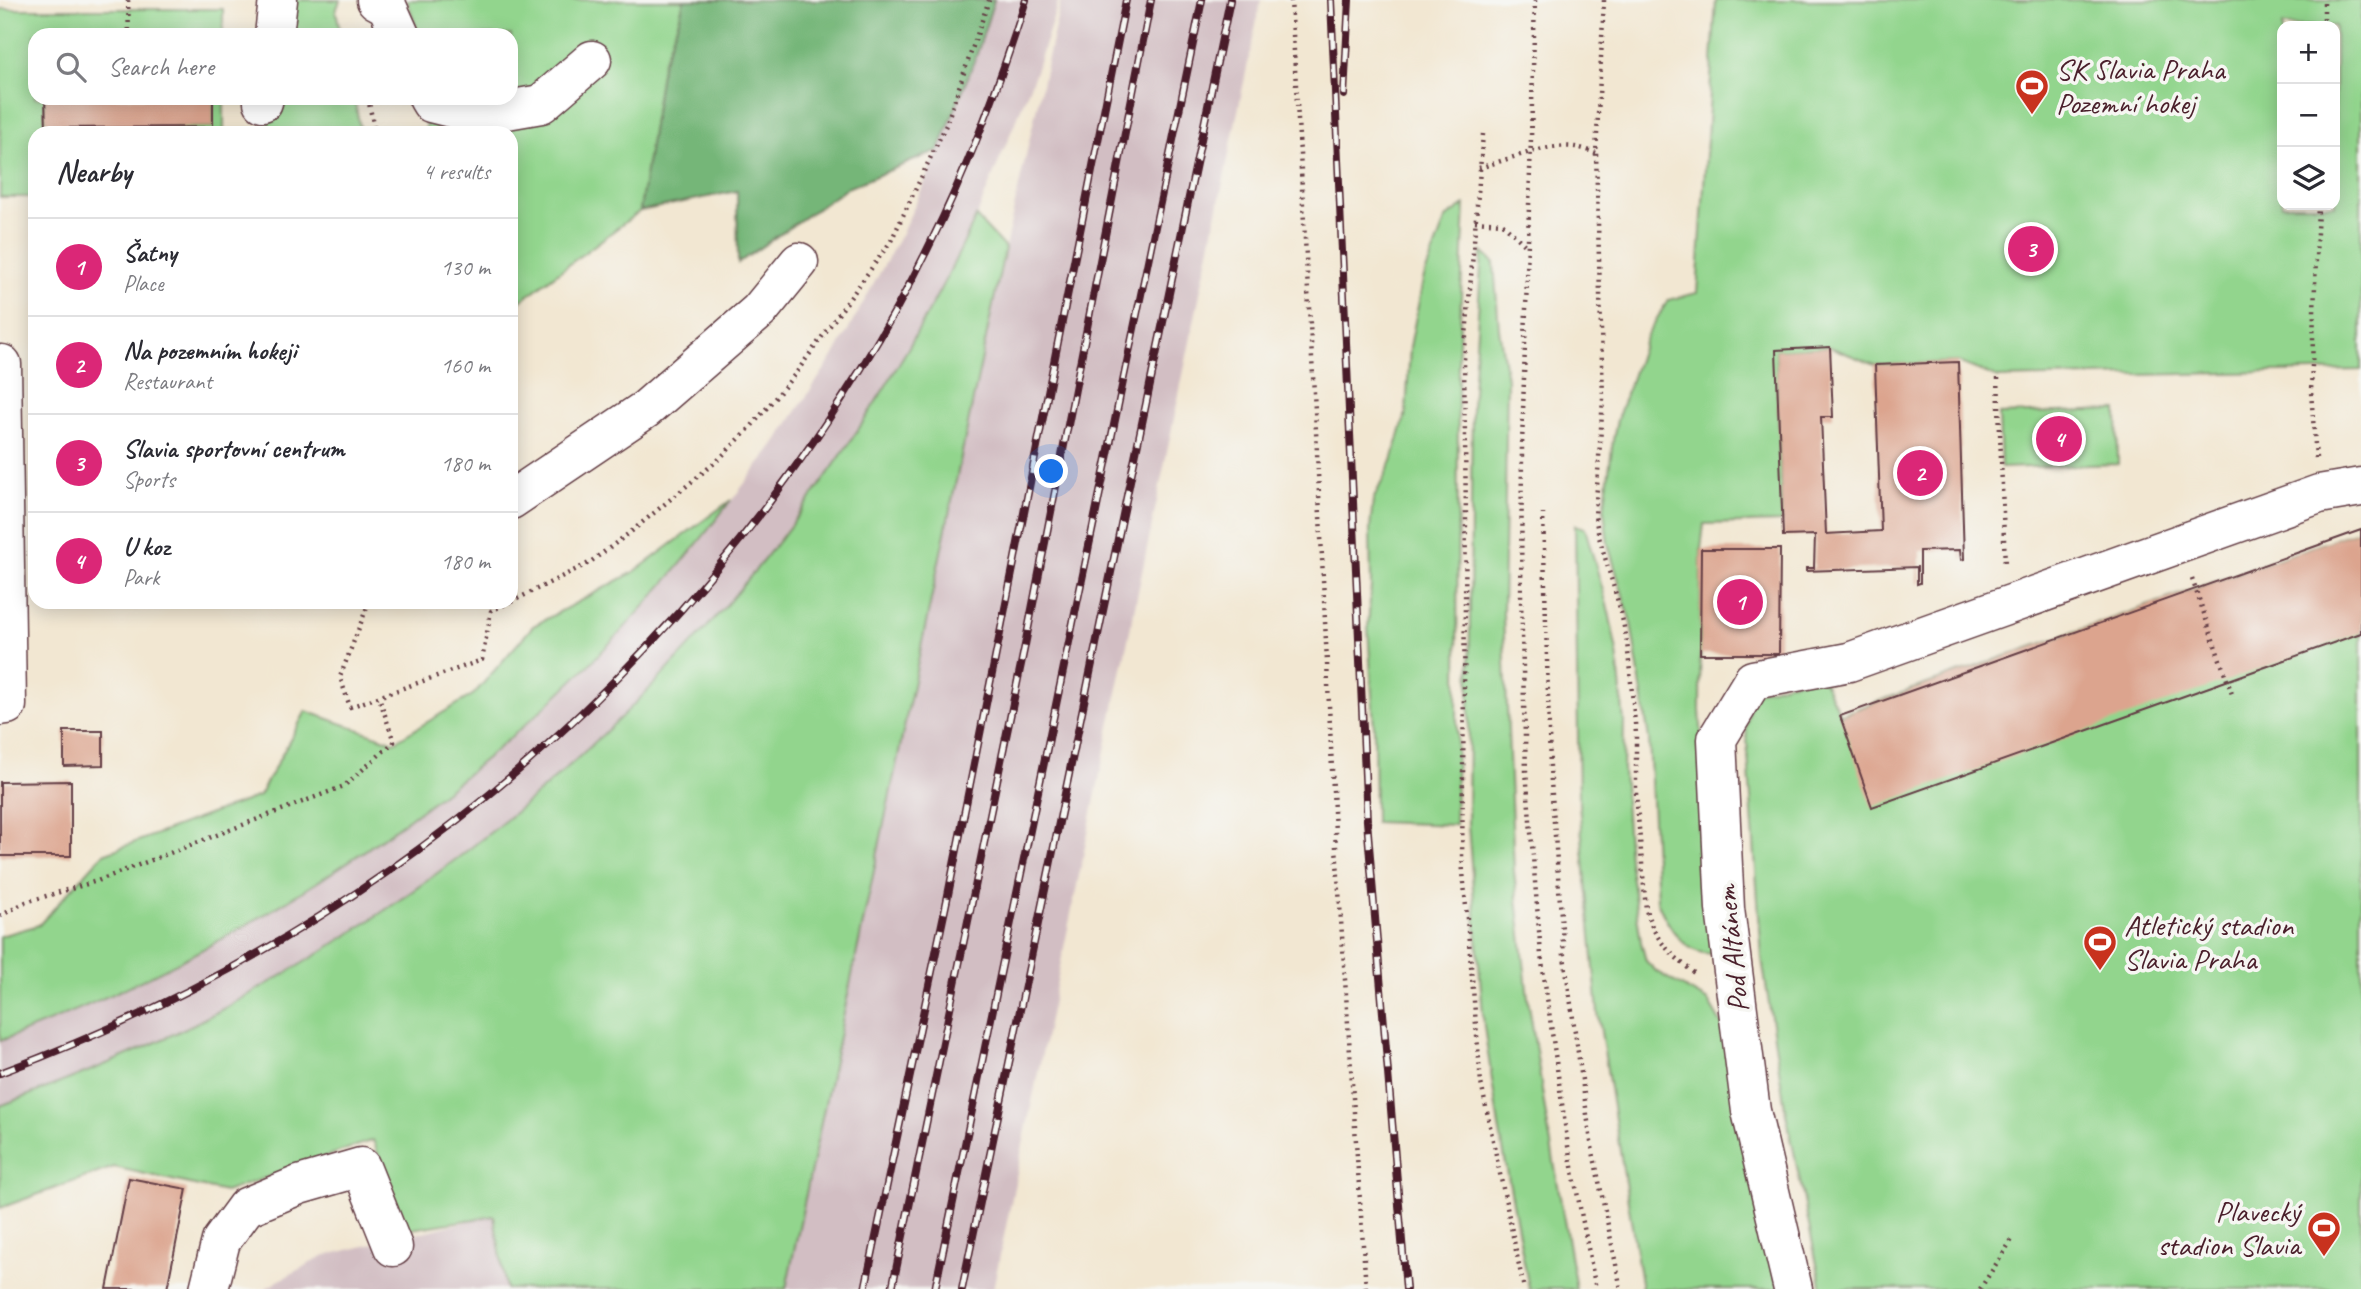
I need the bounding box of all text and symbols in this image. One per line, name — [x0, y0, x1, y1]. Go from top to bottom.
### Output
map controls — [2277, 21, 2340, 210]
button: + — [2277, 21, 2340, 84]
search box — [28, 28, 518, 105]
icon: search — [52, 48, 90, 86]
text: Search here — [108, 50, 214, 83]
place label: SK Slavia Praha Pozemní hokej — [2056, 50, 2227, 122]
sports icon: SK Slavia Praha Pozemní hokej — [2013, 67, 2051, 116]
button: − — [2277, 84, 2340, 147]
button: layers — [2277, 147, 2340, 210]
text: Nearby — [56, 153, 132, 191]
text: 4 results — [423, 157, 490, 186]
pin: 3 — [2008, 223, 2054, 275]
text: Šatny — [123, 236, 177, 269]
text: 1 — [74, 253, 84, 282]
text: 130 m — [441, 253, 490, 282]
text: Place — [123, 269, 163, 298]
text: Na pozemním hokeji — [123, 334, 296, 367]
text: 2 — [74, 351, 84, 380]
text: 160 m — [441, 351, 490, 380]
text: Restaurant — [123, 367, 212, 396]
pin: 4 — [2036, 413, 2082, 465]
text: Slavia sportovní centrum — [123, 432, 345, 465]
pin: 2 — [1897, 447, 1943, 499]
text: 3 — [74, 449, 84, 478]
text: 180 m — [441, 449, 490, 478]
your location — [1034, 454, 1068, 488]
text: Sports — [123, 465, 175, 494]
text: U koz — [123, 530, 169, 563]
text: 4 — [74, 547, 84, 576]
text: 180 m — [441, 547, 490, 576]
text: Park — [123, 563, 159, 592]
pin: 1 — [1717, 576, 1763, 628]
street label: Pod Altánem — [1706, 882, 1758, 1014]
place label: Atletický stadion Slavia Praha — [2124, 906, 2295, 978]
sports icon: Atletický stadion Slavia Praha — [2081, 923, 2119, 972]
place label: Plavecký stadion Slavia — [2157, 1192, 2304, 1264]
sports icon: Plavecký stadion Slavia — [2305, 1209, 2343, 1258]

